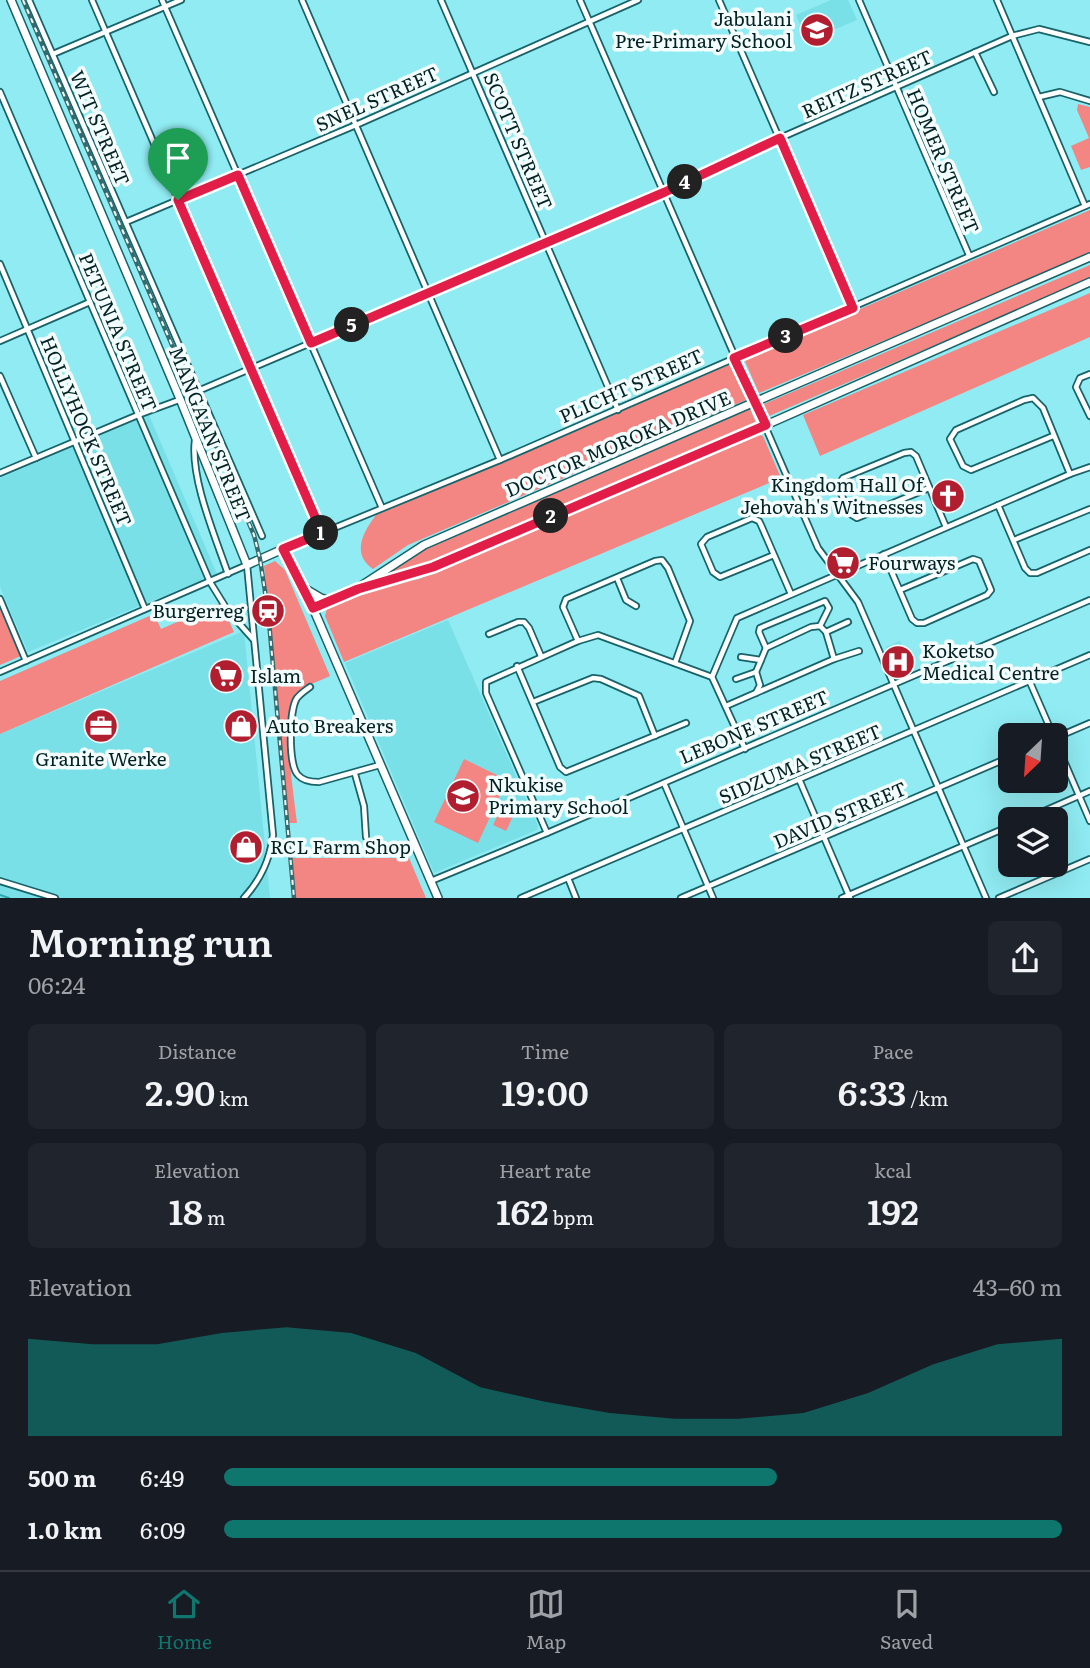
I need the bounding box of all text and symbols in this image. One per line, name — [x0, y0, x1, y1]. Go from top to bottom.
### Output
place label: Jabulani Pre-Primary School — [615, 4, 792, 54]
school or university icon: Jabulani Pre-Primary School — [798, 11, 836, 49]
street label: REITZ STREET — [797, 42, 936, 124]
street label: SNEL STREET — [311, 59, 442, 138]
street label: WIT STREET — [64, 66, 138, 190]
street label: SCOTT STREET — [477, 68, 560, 214]
street label: HOMER STREET — [901, 84, 987, 238]
pin — [148, 128, 208, 200]
icon: arrive — [159, 139, 197, 177]
pin: 4 — [668, 164, 702, 200]
text: 4 — [679, 167, 690, 195]
street label: PETUNIA STREET — [73, 248, 165, 415]
pin: 5 — [334, 308, 370, 342]
text: 5 — [346, 310, 357, 338]
pin: 3 — [768, 318, 804, 354]
text: 3 — [780, 321, 791, 349]
street label: HOLLYHOCK STREET — [34, 331, 140, 530]
street label: PLICHT STREET — [554, 341, 707, 429]
street label: MANGAAN STREET — [163, 342, 259, 526]
street label: DOCTOR MOROKA DRIVE — [500, 383, 735, 503]
place label: Kingdom Hall Of Jehovah's Witnesses — [740, 470, 925, 520]
church icon: Kingdom Hall Of Jehovah's Witnesses — [929, 477, 967, 515]
pin: 2 — [534, 498, 568, 534]
text: 2 — [545, 501, 556, 529]
pin: 1 — [304, 516, 338, 550]
text: 1 — [317, 518, 324, 546]
supermarket icon: Fourways — [824, 544, 862, 582]
place label: Fourways — [868, 548, 956, 576]
station icon: Burgerreg — [249, 592, 287, 630]
place label: Burgerreg — [152, 596, 244, 624]
place label: Koketso Medical Centre — [922, 636, 1059, 686]
hospital icon: Koketso Medical Centre — [879, 643, 917, 681]
supermarket icon: Islam — [207, 657, 245, 695]
place label: Islam — [250, 661, 301, 689]
street label: LEBONE STREET — [675, 682, 832, 770]
office icon: Granite Werke — [82, 707, 120, 745]
shop icon: Auto Breakers — [222, 707, 260, 745]
place label: Auto Breakers — [266, 711, 394, 739]
street label: SIDZUMA STREET — [714, 716, 885, 810]
north arrow — [998, 723, 1068, 793]
map controls — [998, 723, 1068, 877]
place label: Granite Werke — [35, 744, 167, 772]
place label: Nkukise Primary School — [488, 770, 629, 820]
street label: DAVID STREET — [769, 773, 910, 855]
school or university icon: Nkukise Primary School — [444, 777, 482, 815]
button: layers — [998, 807, 1068, 877]
shop icon: RCL Farm Shop — [227, 828, 265, 866]
place label: RCL Farm Shop — [270, 832, 411, 860]
text: Morning run — [28, 912, 273, 969]
button: share — [988, 921, 1062, 995]
text: 06:24 — [28, 967, 85, 1001]
text: Distance — [158, 1037, 236, 1065]
text: Time — [521, 1037, 569, 1065]
text: Pace — [873, 1037, 913, 1065]
text: 2.90 — [145, 1065, 215, 1117]
text: 19:00 — [501, 1065, 589, 1117]
text: 6:33 — [838, 1065, 906, 1117]
text: km — [215, 1084, 249, 1112]
text: /km — [906, 1084, 948, 1112]
text: Elevation — [154, 1156, 240, 1184]
text: Heart rate — [499, 1156, 591, 1184]
text: kcal — [874, 1156, 912, 1184]
text: 18 — [169, 1184, 203, 1236]
text: 162 — [496, 1184, 549, 1236]
text: 192 — [867, 1184, 919, 1236]
text: m — [203, 1203, 225, 1231]
text: bpm — [549, 1203, 594, 1231]
text: Elevation — [28, 1269, 132, 1303]
text: 43–60 m — [973, 1269, 1062, 1303]
text: 500 m — [28, 1460, 96, 1494]
text: 6:49 — [140, 1460, 184, 1494]
text: 1.0 km — [28, 1512, 102, 1546]
text: 6:09 — [140, 1512, 185, 1546]
tab: Home — [157, 1585, 212, 1655]
tab: Map — [526, 1585, 566, 1655]
tab: Saved — [880, 1585, 933, 1655]

